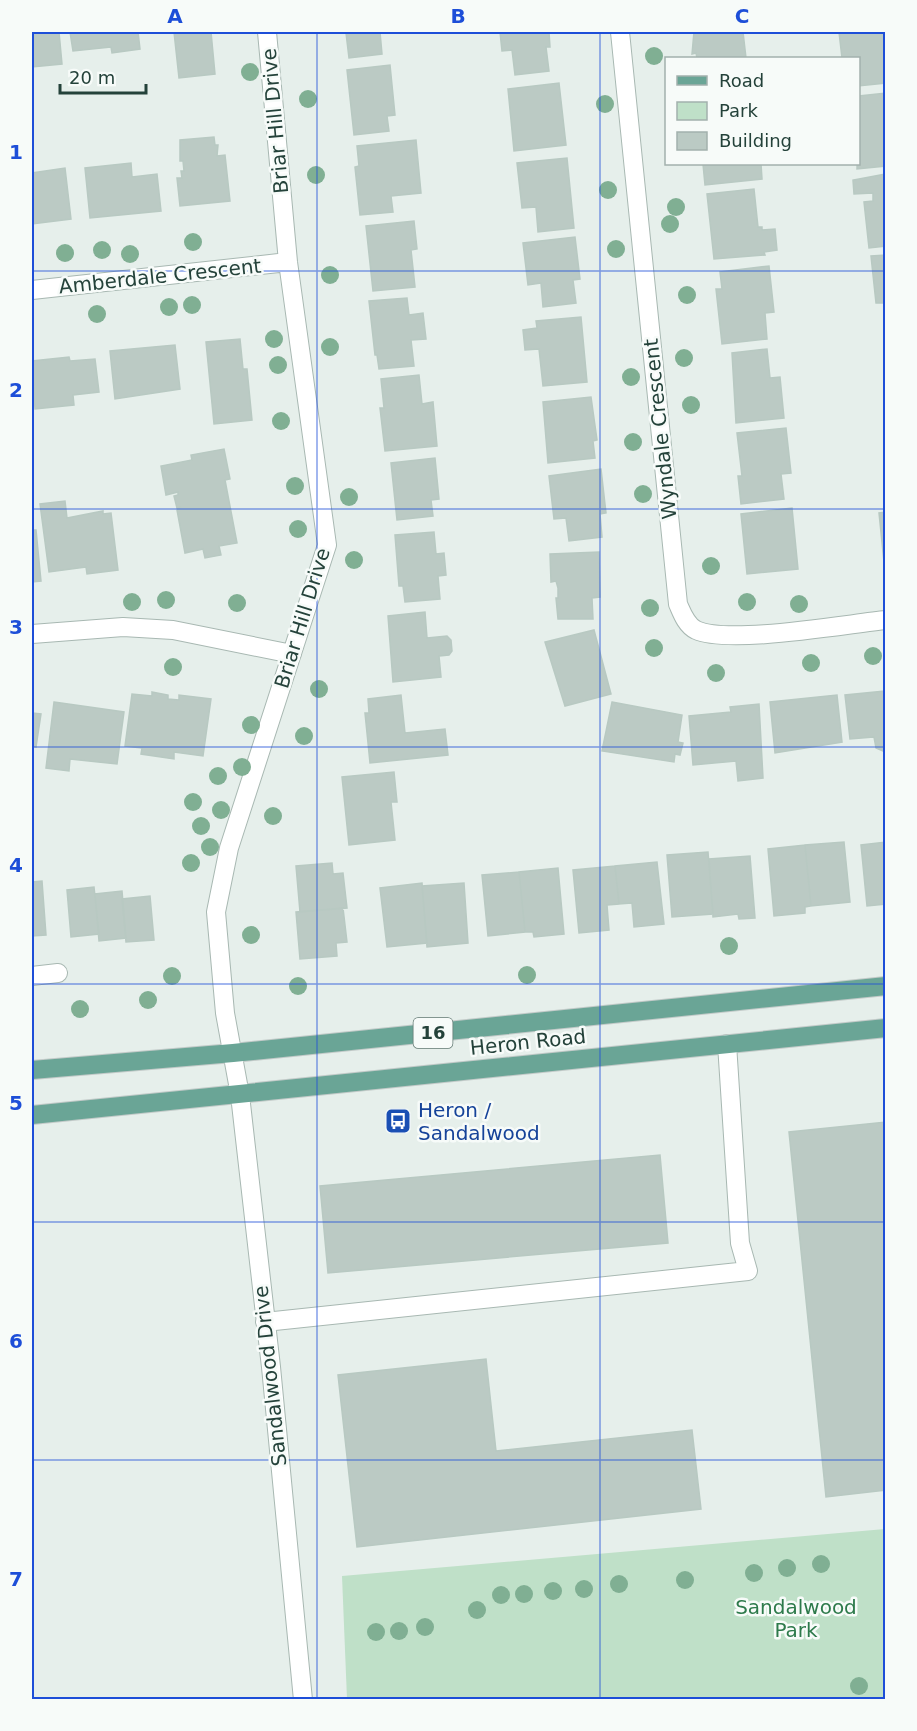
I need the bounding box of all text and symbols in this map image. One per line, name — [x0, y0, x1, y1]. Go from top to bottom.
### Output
text: A — [167, 4, 183, 28]
text: B — [450, 4, 466, 28]
text: C — [735, 4, 749, 28]
street label: Briar Hill Drive — [257, 47, 293, 195]
scale bar — [60, 57, 146, 95]
legend — [665, 57, 860, 165]
text: 20 m — [69, 67, 115, 88]
text: Road — [719, 70, 764, 91]
text: Park — [719, 100, 758, 121]
text: Building — [719, 130, 792, 151]
text: 1 — [9, 140, 23, 164]
street label: Amberdale Crescent — [58, 253, 263, 299]
street label: Wyndale Crescent — [639, 337, 681, 520]
text: 2 — [9, 378, 23, 402]
street label: Briar Hill Drive — [269, 545, 335, 691]
text: 3 — [9, 615, 23, 639]
text: 4 — [9, 853, 23, 877]
road number: 16 — [414, 1018, 452, 1048]
street label: Heron Road — [469, 1024, 587, 1060]
text: 5 — [9, 1091, 23, 1115]
place label: Heron / Sandalwood — [418, 1098, 540, 1145]
bus stop icon: Heron / Sandalwood — [383, 1106, 413, 1136]
street label: Sandalwood Drive — [249, 1285, 291, 1467]
text: 6 — [9, 1329, 23, 1353]
text: 7 — [9, 1567, 23, 1591]
park label: Sandalwood Park — [735, 1595, 857, 1642]

